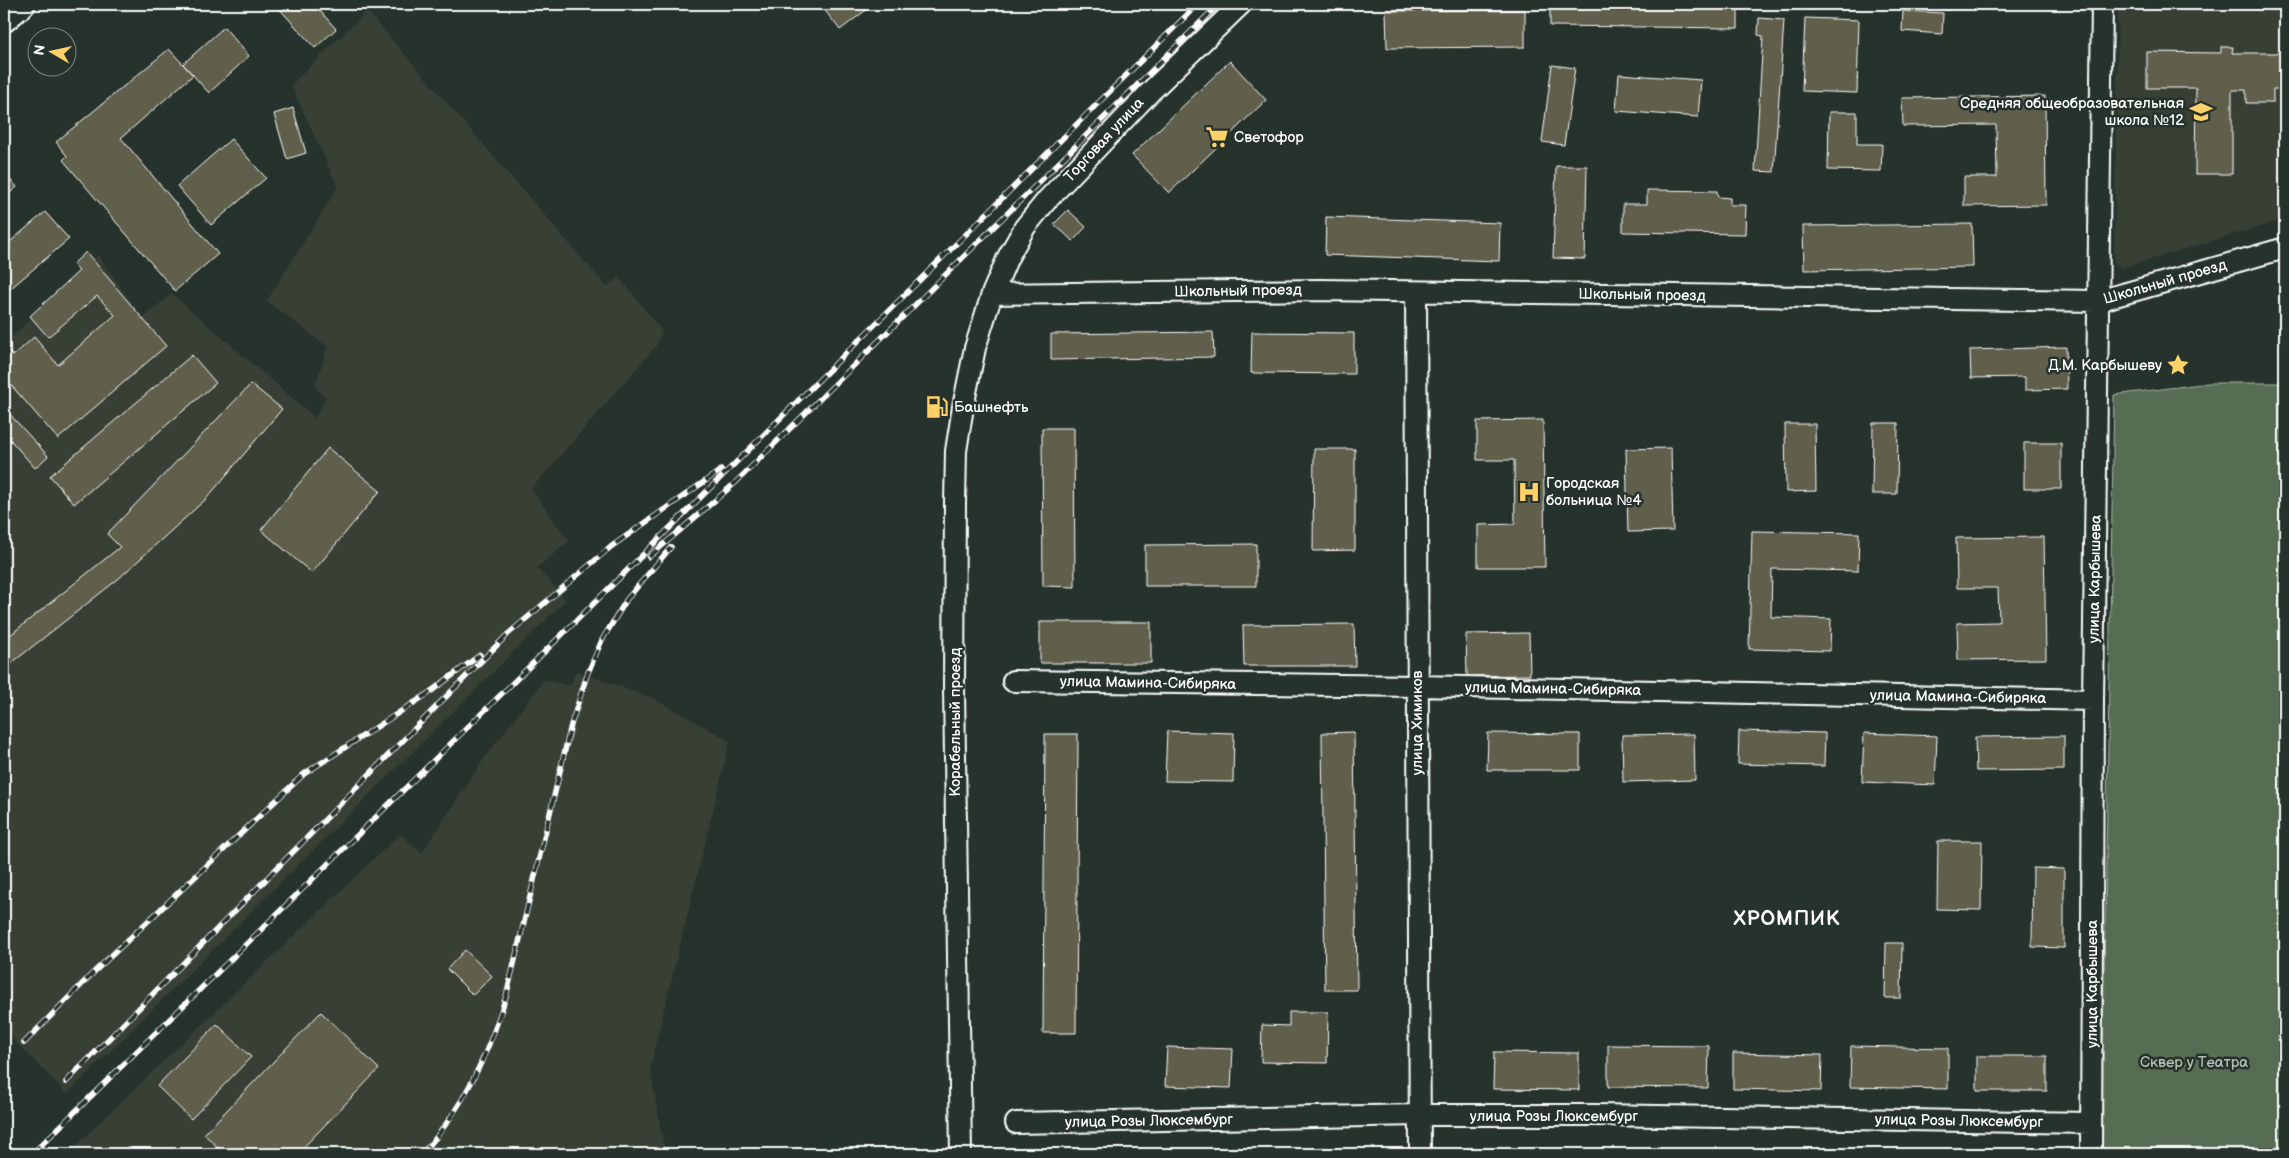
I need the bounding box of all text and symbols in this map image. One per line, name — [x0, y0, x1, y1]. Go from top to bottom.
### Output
north arrow — [28, 28, 78, 78]
text: N — [30, 44, 49, 57]
street label: Торговая улица — [1060, 94, 1148, 186]
place label: Средняя общеобразовательная школа №12 — [1960, 94, 2184, 130]
school or university icon: Средняя общеобразовательная школа №12 — [2188, 99, 2214, 125]
supermarket icon: Светофор — [1204, 124, 1230, 150]
place label: Светофор — [1234, 128, 1304, 147]
street label: Школьный проезд — [2101, 255, 2229, 309]
street label: Школьный проезд — [1174, 280, 1302, 302]
street label: Школьный проезд — [1578, 284, 1706, 306]
place icon: Д.М. Карбышеву — [2165, 352, 2191, 378]
place label: Д.М. Карбышеву — [2048, 356, 2162, 375]
fuel station icon: Башнефть — [924, 394, 950, 420]
place label: Башнефть — [954, 398, 1029, 417]
place label: Городская больница №4 — [1546, 474, 1642, 510]
hospital icon: Городская больница №4 — [1516, 479, 1542, 505]
street label: улица Карбышева — [2084, 515, 2106, 643]
street label: Корабельный проезд — [946, 648, 965, 796]
street label: улица Химиков — [1408, 671, 1427, 775]
street label: улица Мамина-Сибиряка — [1060, 672, 1237, 694]
street label: улица Мамина-Сибиряка — [1465, 678, 1642, 700]
street label: улица Мамина-Сибиряка — [1870, 686, 2047, 708]
district label: ХРОМПИК — [1733, 907, 1840, 931]
street label: улица Карбышева — [2083, 920, 2102, 1048]
park label: Сквер у Театра — [2140, 1053, 2248, 1072]
street label: улица Розы Люксембург — [1470, 1107, 1638, 1126]
street label: улица Розы Люксембург — [1065, 1110, 1233, 1132]
street label: улица Розы Люксембург — [1875, 1110, 2043, 1132]

